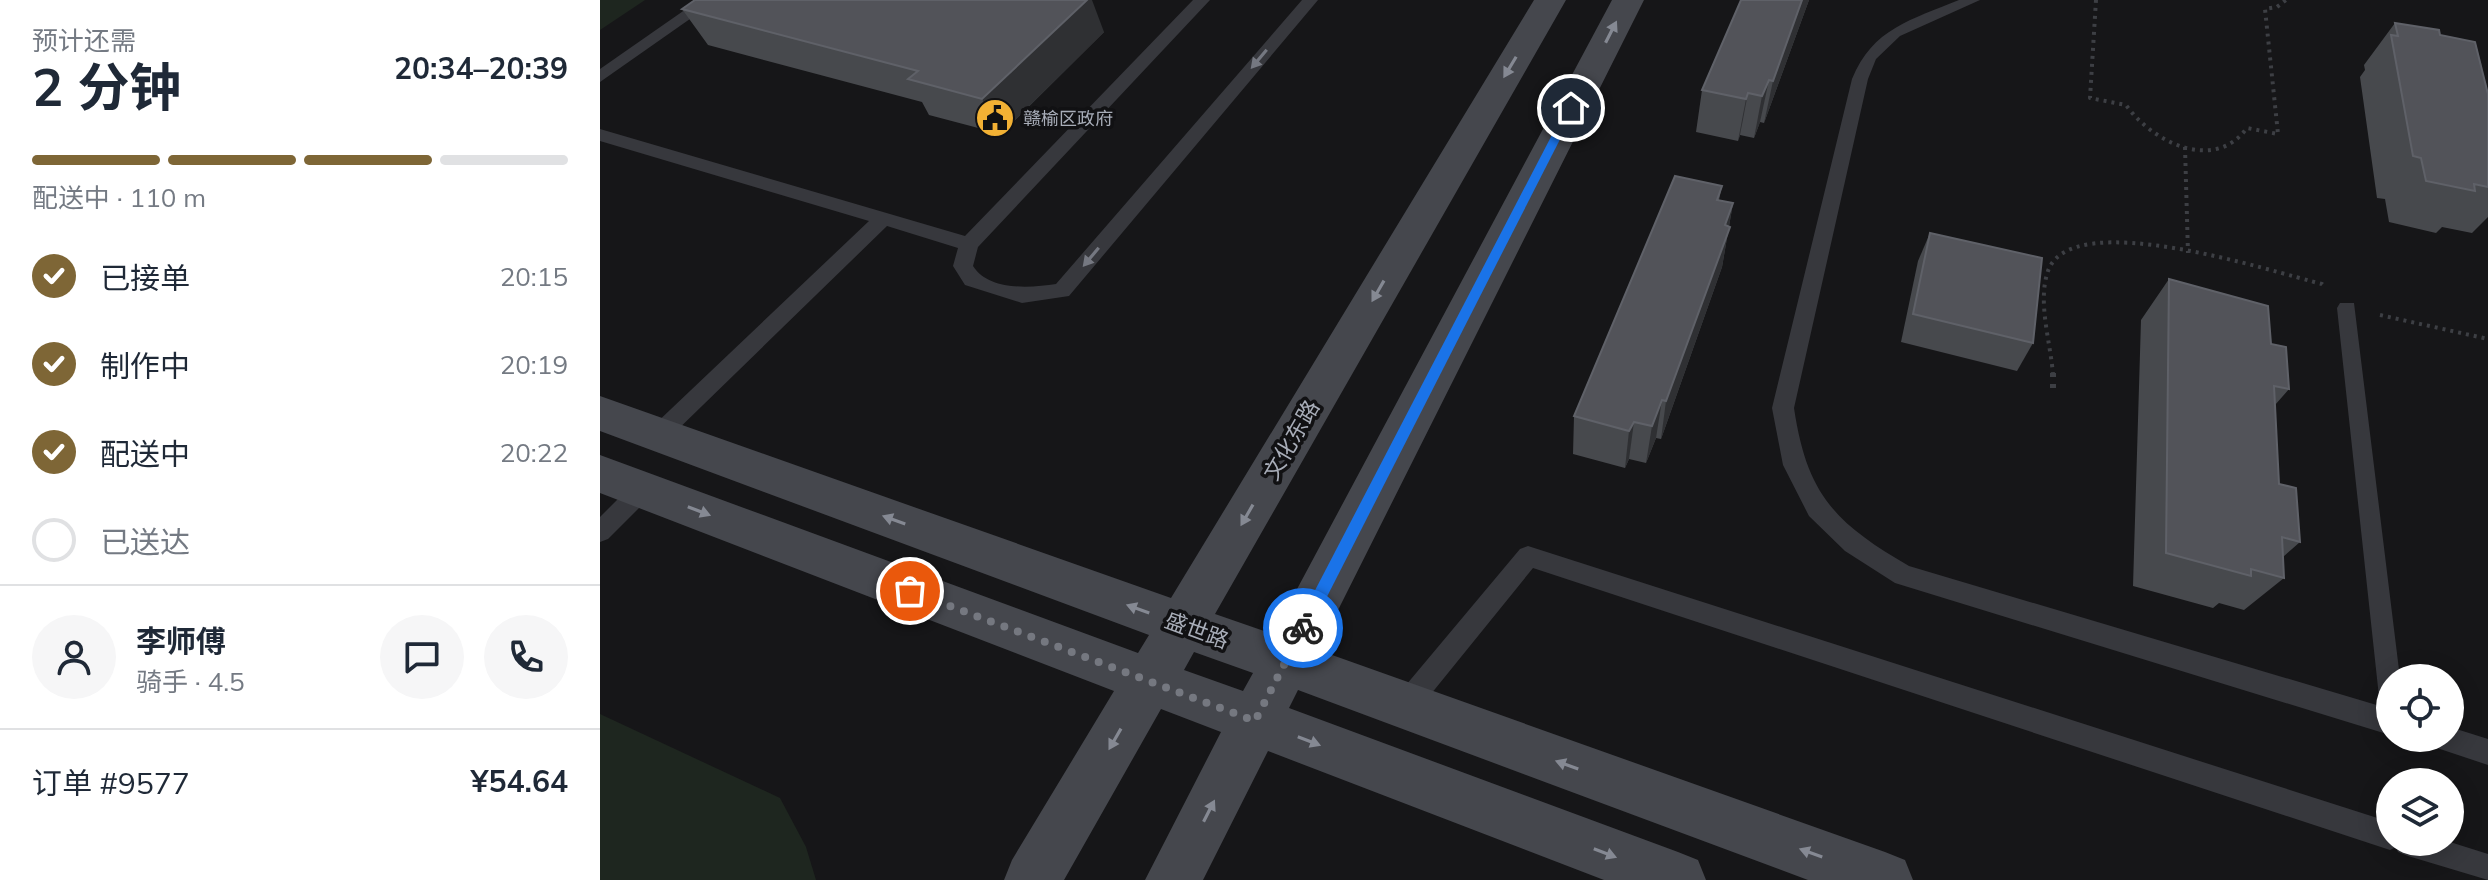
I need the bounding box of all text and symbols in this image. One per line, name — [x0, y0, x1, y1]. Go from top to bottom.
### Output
one-way arrow — [1604, 21, 1617, 44]
text: 预计还需 — [32, 24, 136, 57]
text: 20:34–20:39 — [394, 49, 568, 87]
one-way arrow — [1251, 50, 1269, 69]
text: 2 分钟 — [32, 54, 181, 119]
one-way arrow — [1504, 56, 1518, 78]
pin — [1537, 74, 1605, 142]
icon: home — [1549, 86, 1593, 130]
public building icon: 赣榆区政府 — [974, 97, 1016, 139]
place label: 赣榆区政府 — [1023, 107, 1113, 130]
text: 配送中 · 110 m — [32, 181, 206, 214]
one-way arrow — [1083, 247, 1100, 267]
icon: check — [32, 254, 76, 298]
text: 已接单 — [100, 259, 190, 297]
text: 20:15 — [500, 260, 568, 293]
one-way arrow — [1371, 280, 1385, 302]
icon: check — [32, 342, 76, 386]
text: 制作中 — [100, 347, 190, 385]
text: 20:19 — [500, 348, 568, 381]
street label: 文化东路 — [1257, 395, 1325, 485]
icon: check — [32, 430, 76, 474]
text: 配送中 — [100, 435, 190, 473]
text: 20:22 — [500, 436, 568, 469]
one-way arrow — [1240, 504, 1254, 526]
one-way arrow — [687, 505, 711, 518]
one-way arrow — [882, 513, 906, 526]
text: 已送达 — [100, 523, 190, 561]
pin — [876, 557, 944, 625]
icon: bag — [888, 569, 932, 613]
courier — [1263, 588, 1343, 668]
one-way arrow — [1126, 602, 1150, 614]
street label: 盛世路 — [1161, 606, 1233, 654]
icon: bike — [1281, 606, 1325, 650]
button: person — [32, 615, 116, 699]
button: chat — [380, 615, 464, 699]
button: phone — [484, 615, 568, 699]
text: 李师傅 — [136, 622, 226, 660]
map controls — [2376, 664, 2464, 856]
button: locate — [2376, 664, 2464, 752]
text: 骑手 · 4.5 — [136, 665, 245, 698]
one-way arrow — [1108, 728, 1122, 750]
one-way arrow — [1298, 735, 1322, 748]
one-way arrow — [1555, 758, 1579, 770]
text: ¥54.64 — [471, 762, 568, 800]
text: 订单 #9577 — [32, 764, 190, 802]
button: layers — [2376, 768, 2464, 856]
one-way arrow — [1202, 799, 1215, 822]
one-way arrow — [1593, 847, 1617, 860]
one-way arrow — [1799, 847, 1823, 859]

